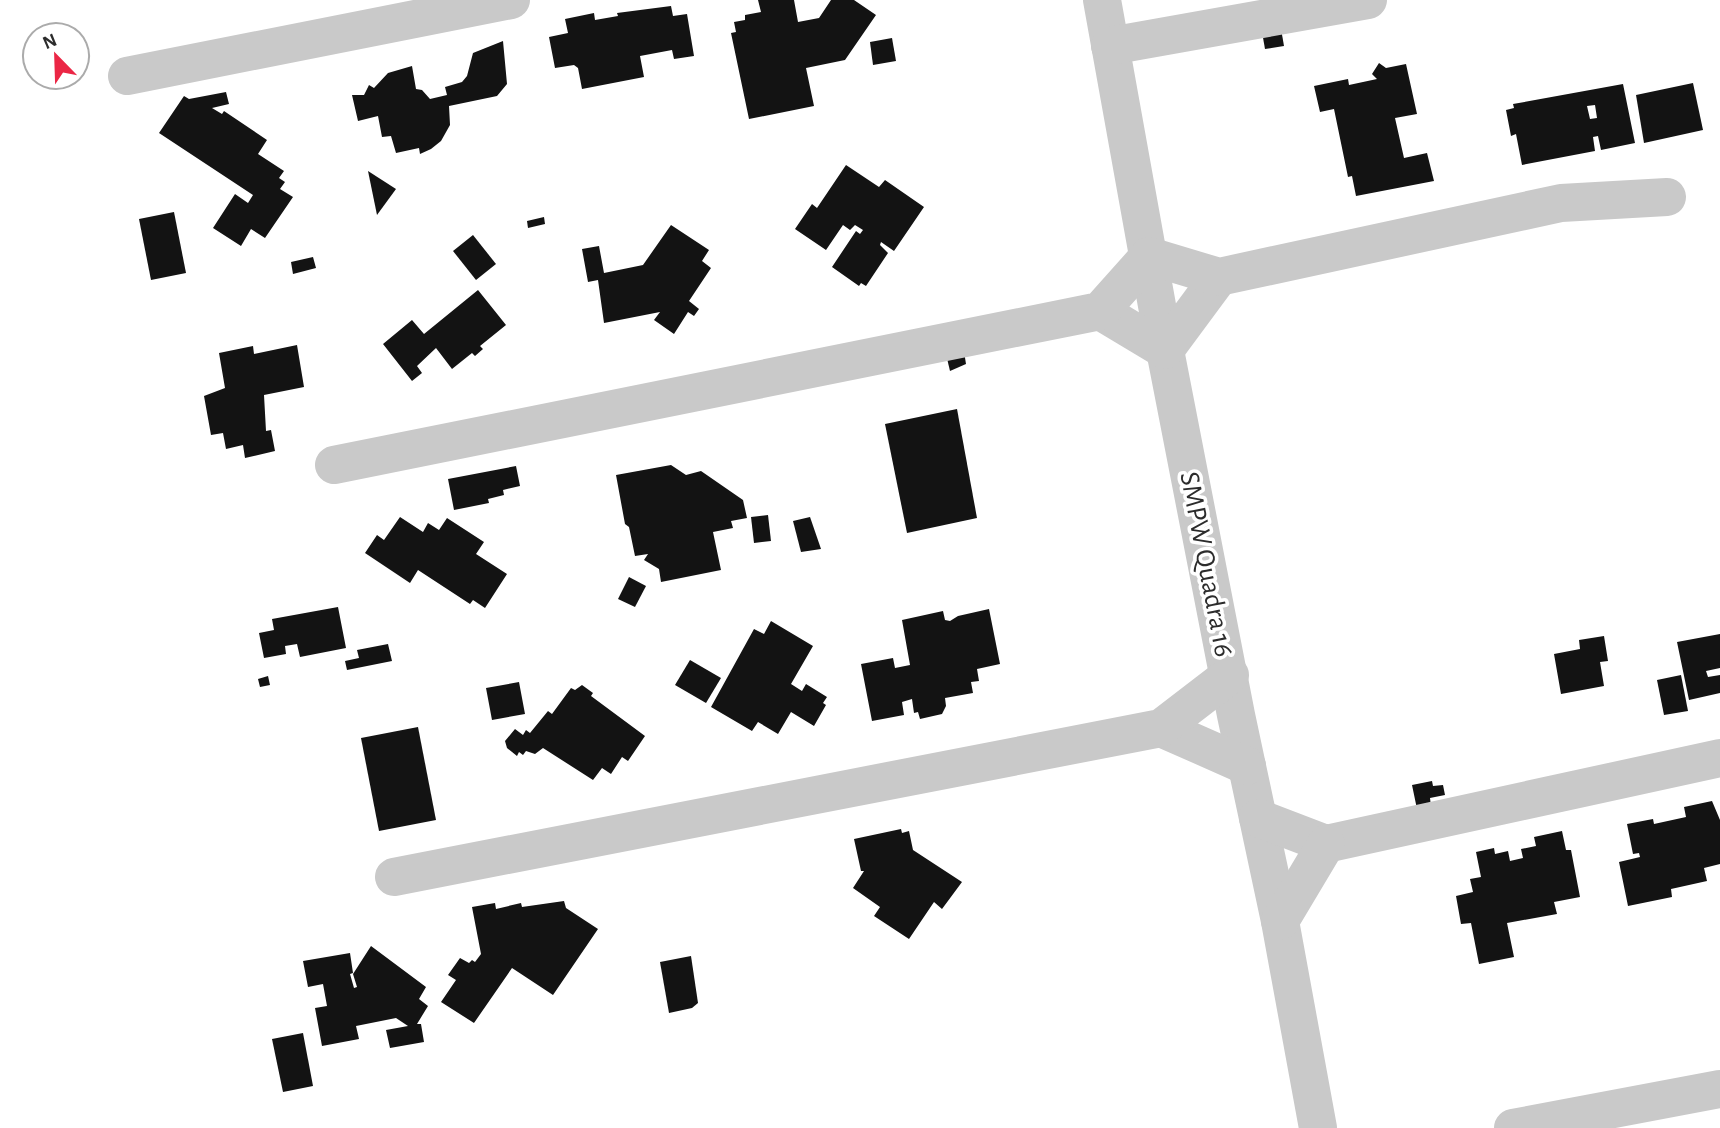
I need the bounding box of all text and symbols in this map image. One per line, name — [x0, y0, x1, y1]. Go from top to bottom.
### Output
north arrow — [21, 21, 91, 91]
text: N — [40, 30, 60, 53]
street label: SMPW Quadra 16 — [1174, 470, 1238, 659]

